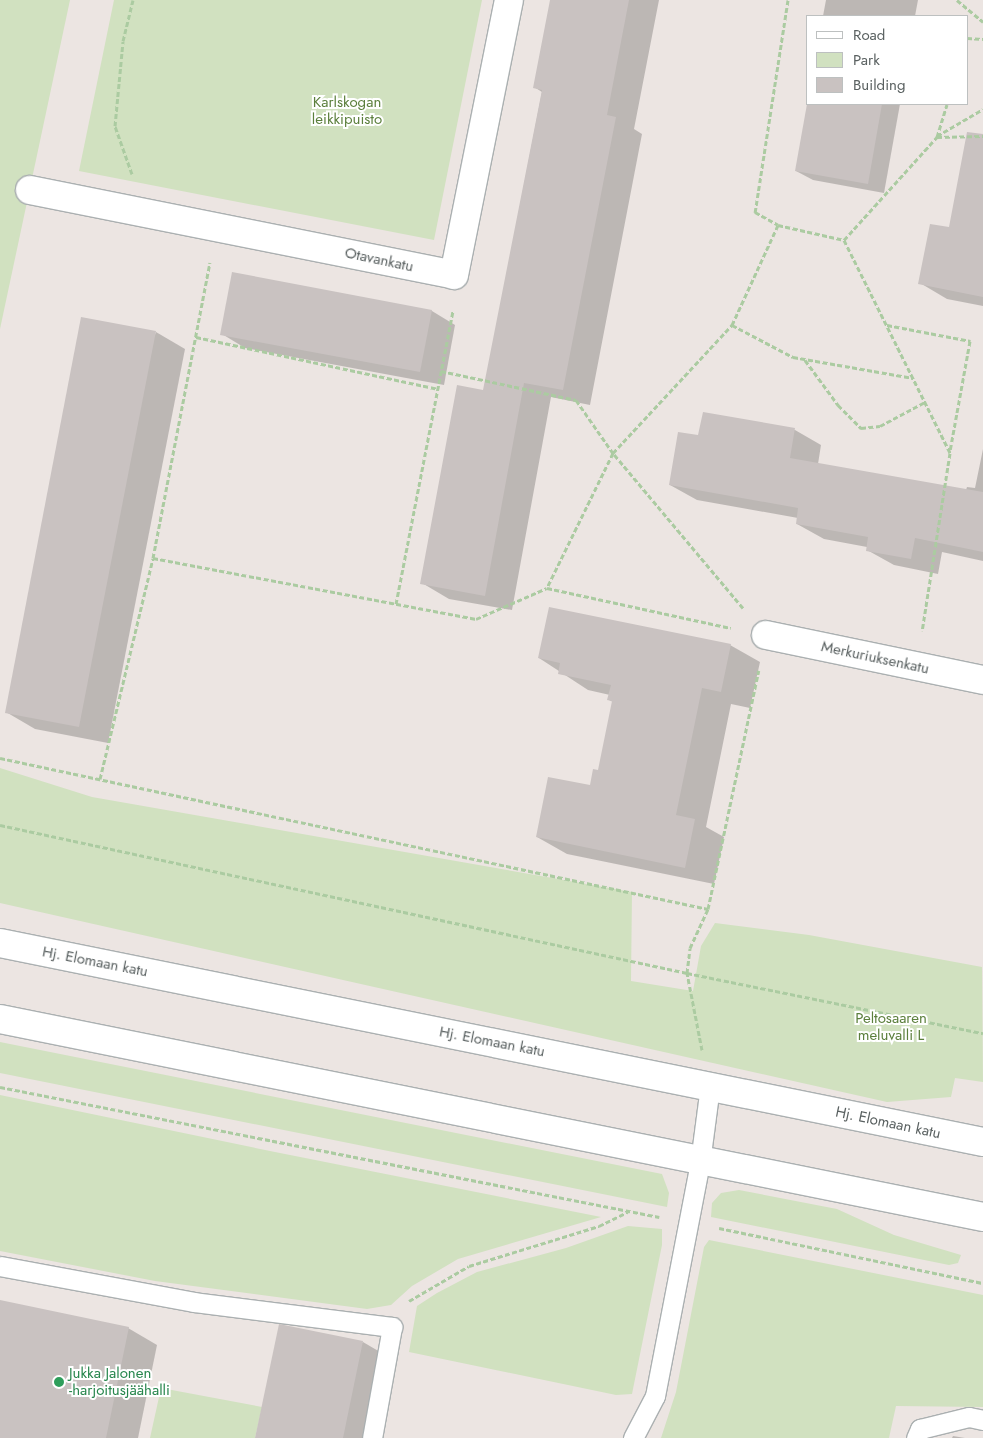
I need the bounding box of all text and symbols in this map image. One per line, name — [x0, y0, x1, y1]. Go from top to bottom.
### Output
legend — [806, 15, 968, 105]
text: Road — [853, 24, 885, 46]
text: Park — [853, 49, 880, 71]
text: Building — [853, 74, 905, 96]
park label: Karlskogan leikkipuisto — [312, 93, 382, 128]
street label: Otavankatu — [343, 244, 415, 276]
street label: Merkuriuksenkatu — [819, 638, 931, 678]
street label: Hj. Elomaan katu — [41, 943, 149, 981]
park label: Peltosaaren meluvalli L — [855, 1009, 927, 1044]
street label: Hj. Elomaan katu — [438, 1023, 546, 1061]
street label: Hj. Elomaan katu — [834, 1103, 942, 1143]
place label: Jukka Jalonen -harjoitusjäähalli — [69, 1364, 170, 1399]
marker: Jukka Jalonen -harjoitusjäähalli — [53, 1376, 65, 1388]

